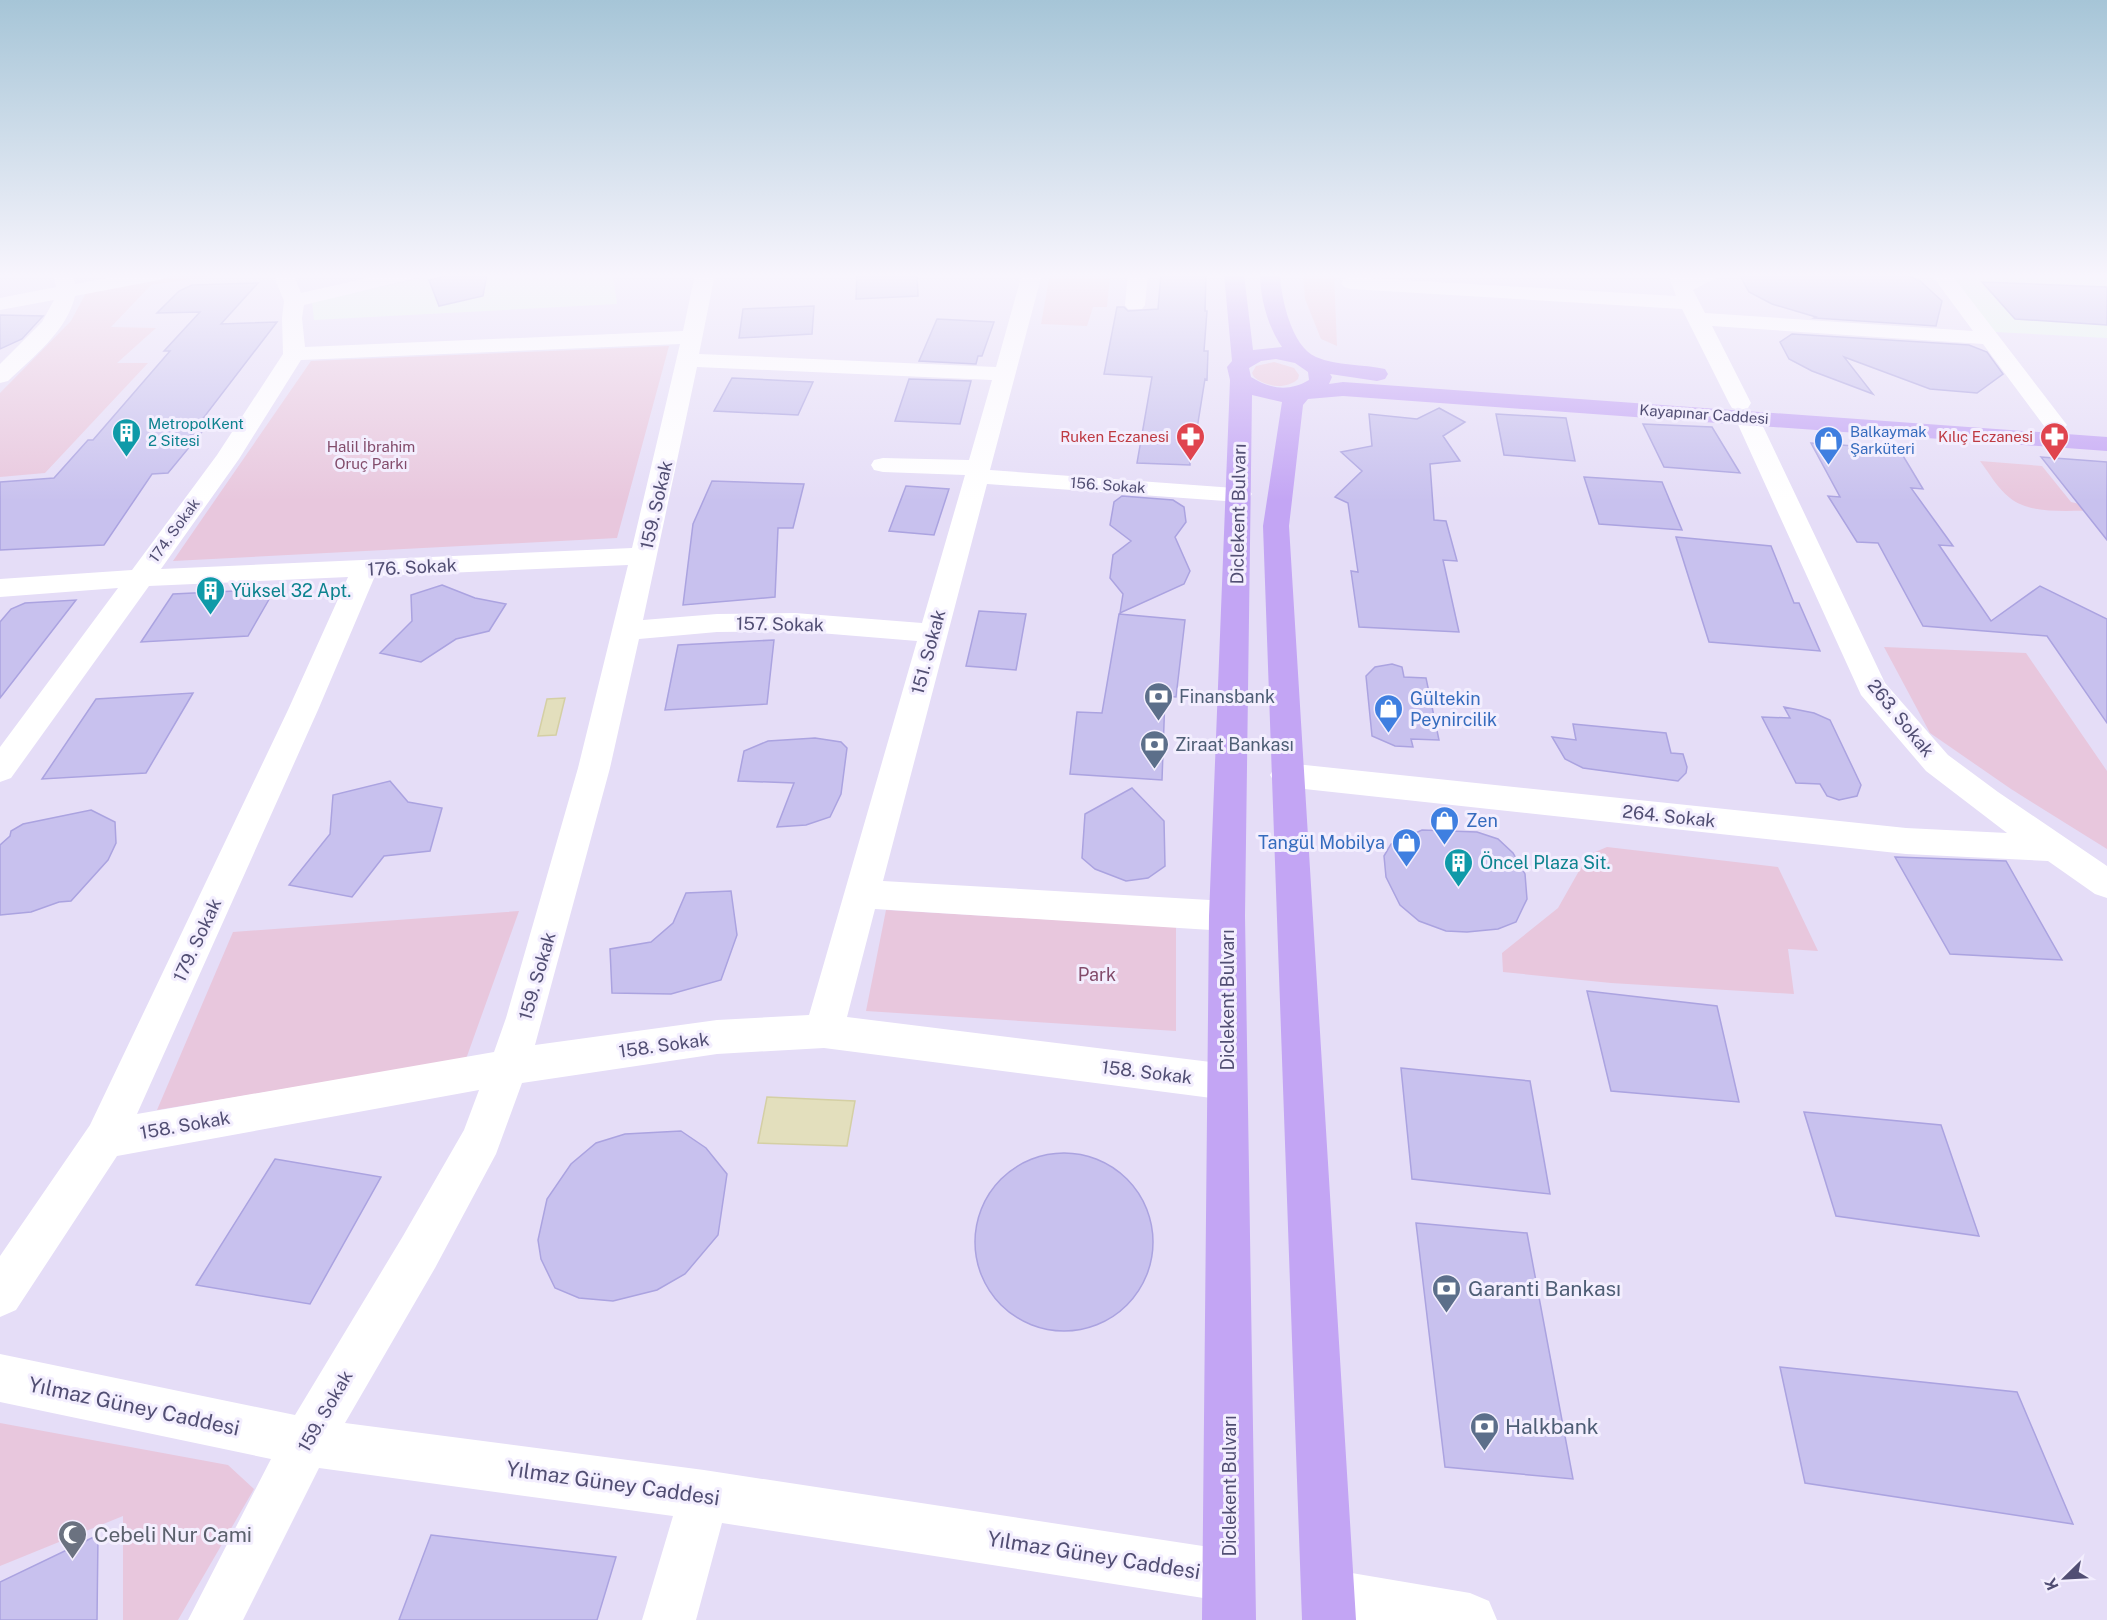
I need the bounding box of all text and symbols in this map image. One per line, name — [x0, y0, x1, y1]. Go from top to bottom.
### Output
street label: Kayapınar Caddesi — [1639, 401, 1769, 427]
place label: MetropolKent 2 Sitesi — [148, 415, 244, 449]
building icon: MetropolKent 2 Sitesi — [111, 416, 143, 458]
pharmacy icon: Ruken Eczanesi — [1174, 420, 1206, 462]
pharmacy icon: Kılıç Eczanesi — [2038, 420, 2070, 462]
place label: Balkaymak Şarküteri — [1850, 423, 1927, 457]
shop icon: Balkaymak Şarküteri — [1813, 424, 1845, 466]
place label: Ruken Eczanesi — [1060, 428, 1169, 445]
place label: Kılıç Eczanesi — [1938, 428, 2033, 445]
park label: Halil İbrahim Oruç Parkı — [327, 437, 415, 472]
street label: Diclekent Bulvarı — [1226, 443, 1250, 585]
street label: 159. Sokak — [636, 459, 676, 551]
street label: 156. Sokak — [1070, 474, 1146, 496]
street label: 174. Sokak — [145, 495, 203, 565]
street label: 176. Sokak — [367, 554, 457, 580]
building icon: Yüksel 32 Apt. — [194, 574, 226, 616]
place label: Yüksel 32 Apt. — [231, 580, 351, 601]
street label: 151. Sokak — [907, 607, 949, 697]
street label: 157. Sokak — [736, 613, 824, 635]
street label: 263. Sokak — [1863, 675, 1939, 761]
bank icon: Finansbank — [1142, 680, 1174, 722]
place label: Finansbank — [1179, 686, 1275, 707]
place label: Gültekin Peynircilik — [1410, 688, 1497, 730]
shop icon: Gültekin Peynircilik — [1373, 692, 1405, 734]
bank icon: Ziraat Bankası — [1138, 728, 1170, 770]
place label: Ziraat Bankası — [1175, 734, 1294, 755]
street label: 264. Sokak — [1621, 801, 1717, 831]
shop icon: Zen — [1429, 804, 1461, 846]
place label: Zen — [1466, 810, 1498, 831]
shop icon: Tangül Mobilya — [1390, 826, 1422, 868]
place label: Tangül Mobilya — [1258, 832, 1385, 853]
building icon: Öncel Plaza Sit. — [1443, 846, 1475, 888]
place label: Öncel Plaza Sit. — [1480, 851, 1611, 873]
street label: 179. Sokak — [169, 895, 225, 985]
street label: Diclekent Bulvarı — [1217, 929, 1238, 1071]
street label: 159. Sokak — [514, 930, 560, 1022]
park label: Park — [1078, 964, 1116, 985]
street label: 158. Sokak — [617, 1028, 711, 1062]
street label: 158. Sokak — [1101, 1056, 1193, 1088]
street label: 158. Sokak — [138, 1107, 232, 1143]
bank icon: Garanti Bankası — [1431, 1272, 1463, 1314]
place label: Garanti Bankası — [1468, 1276, 1621, 1301]
street label: 159. Sokak — [293, 1367, 357, 1455]
street label: Yılmaz Güney Caddesi — [26, 1371, 242, 1441]
bank icon: Halkbank — [1468, 1410, 1500, 1452]
place label: Halkbank — [1505, 1414, 1599, 1439]
street label: Diclekent Bulvarı — [1219, 1415, 1240, 1557]
street label: Yılmaz Güney Caddesi — [505, 1456, 721, 1510]
mosque icon: Cebeli Nur Cami — [57, 1518, 89, 1560]
place label: Cebeli Nur Cami — [94, 1522, 252, 1547]
street label: Yılmaz Güney Caddesi — [986, 1526, 1202, 1584]
north arrow — [2035, 1548, 2095, 1608]
text: K — [2041, 1574, 2063, 1593]

